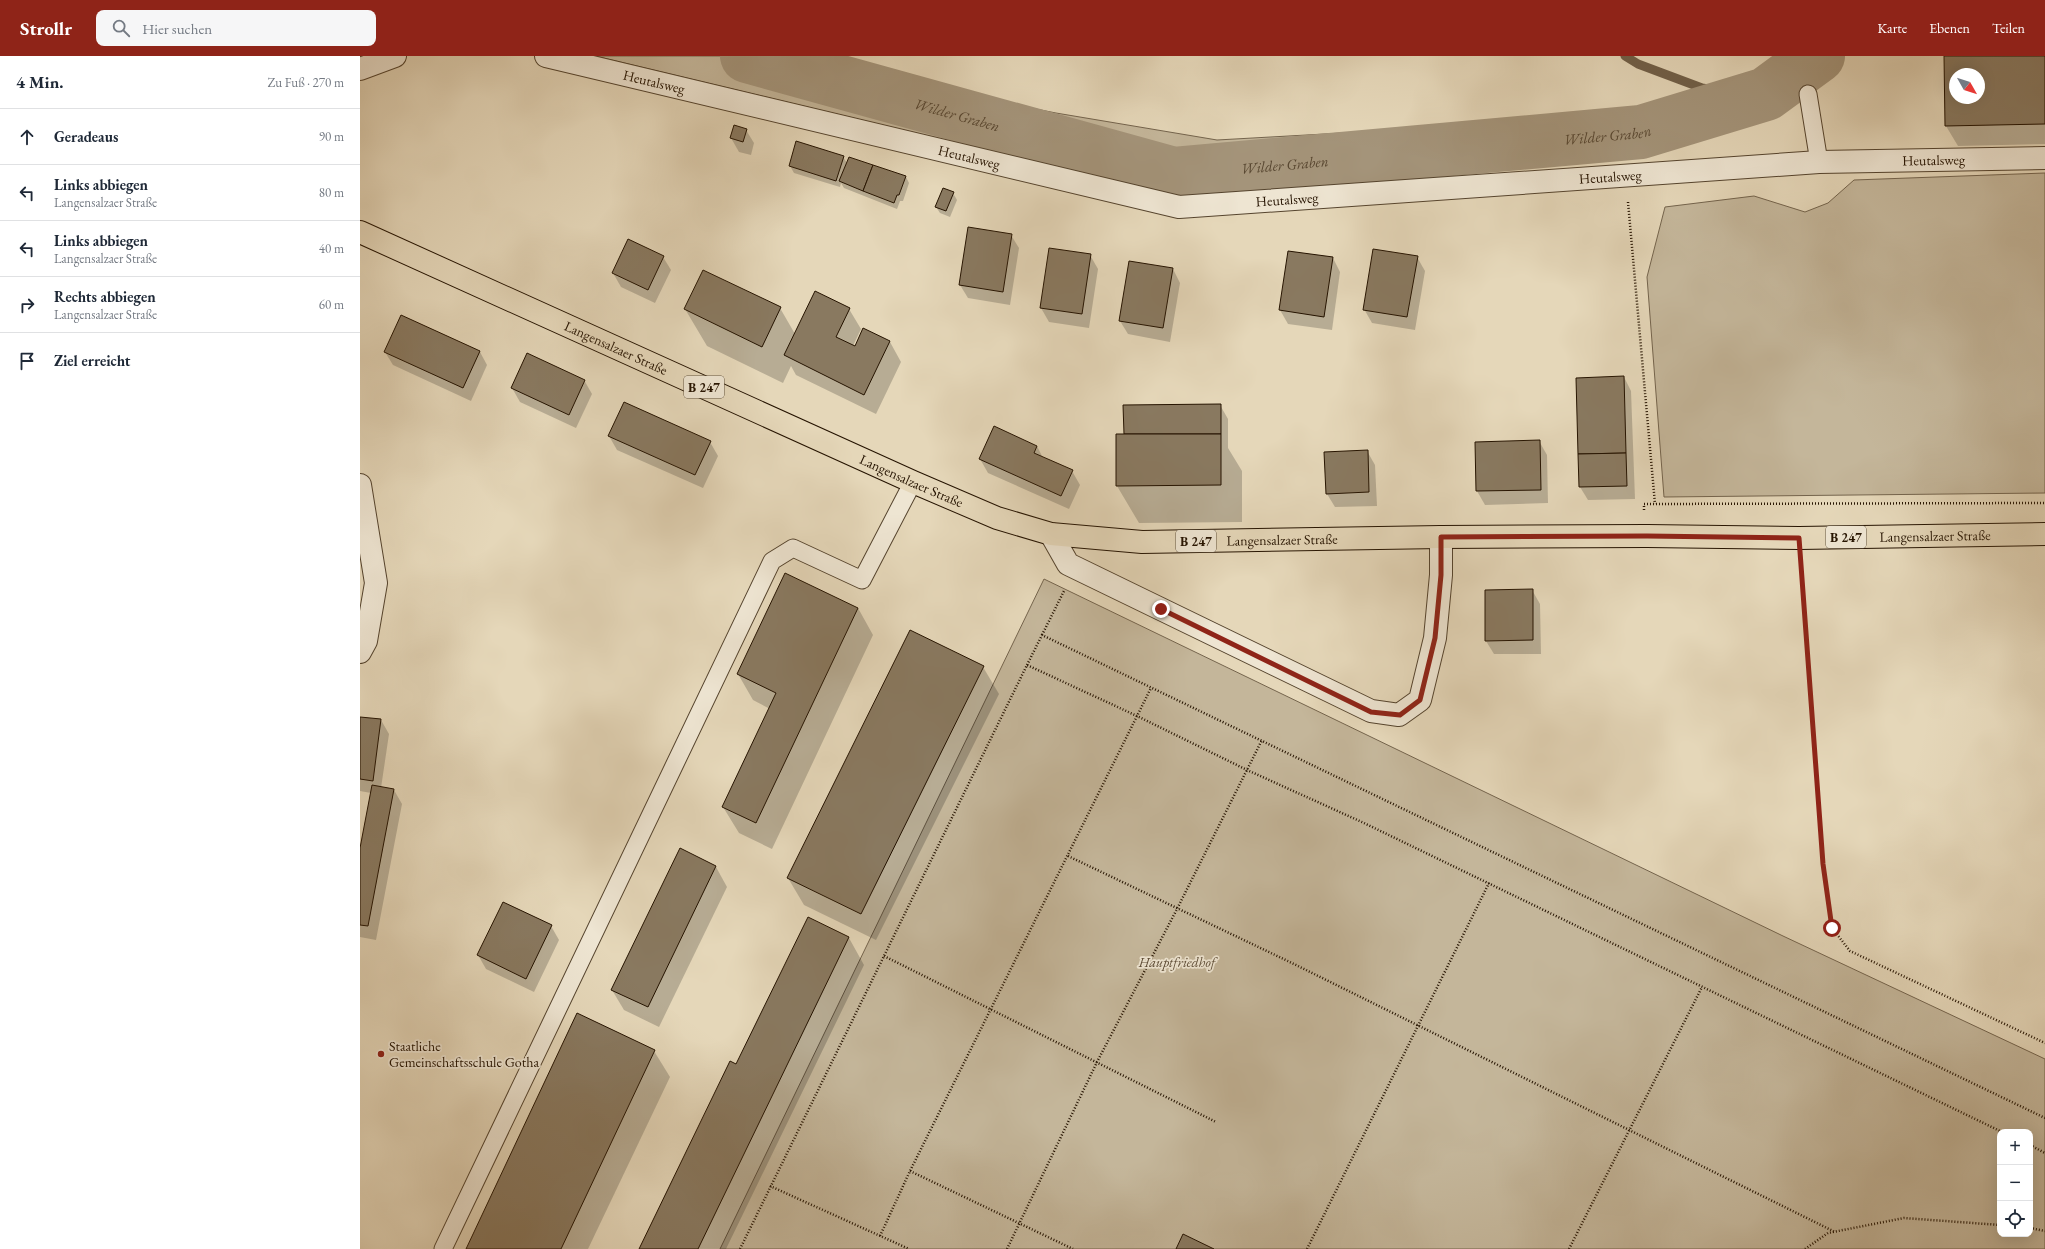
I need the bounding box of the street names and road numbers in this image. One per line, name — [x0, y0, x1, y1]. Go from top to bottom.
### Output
street label: Heutalsweg — [621, 66, 688, 98]
street label: Heutalsweg — [936, 141, 1003, 173]
street label: Heutalsweg — [1902, 150, 1966, 170]
street label: Heutalsweg — [1578, 165, 1643, 188]
street label: Heutalsweg — [1255, 188, 1320, 211]
street label: Langensalzaer Straße — [562, 317, 671, 379]
road number: B 247 — [684, 376, 724, 398]
street label: Langensalzaer Straße — [857, 450, 966, 512]
road number: B 247 — [1826, 526, 1866, 548]
street label: Langensalzaer Straße — [1879, 526, 1991, 546]
road number: B 247 — [1176, 530, 1216, 552]
street label: Langensalzaer Straße — [1226, 530, 1338, 550]

